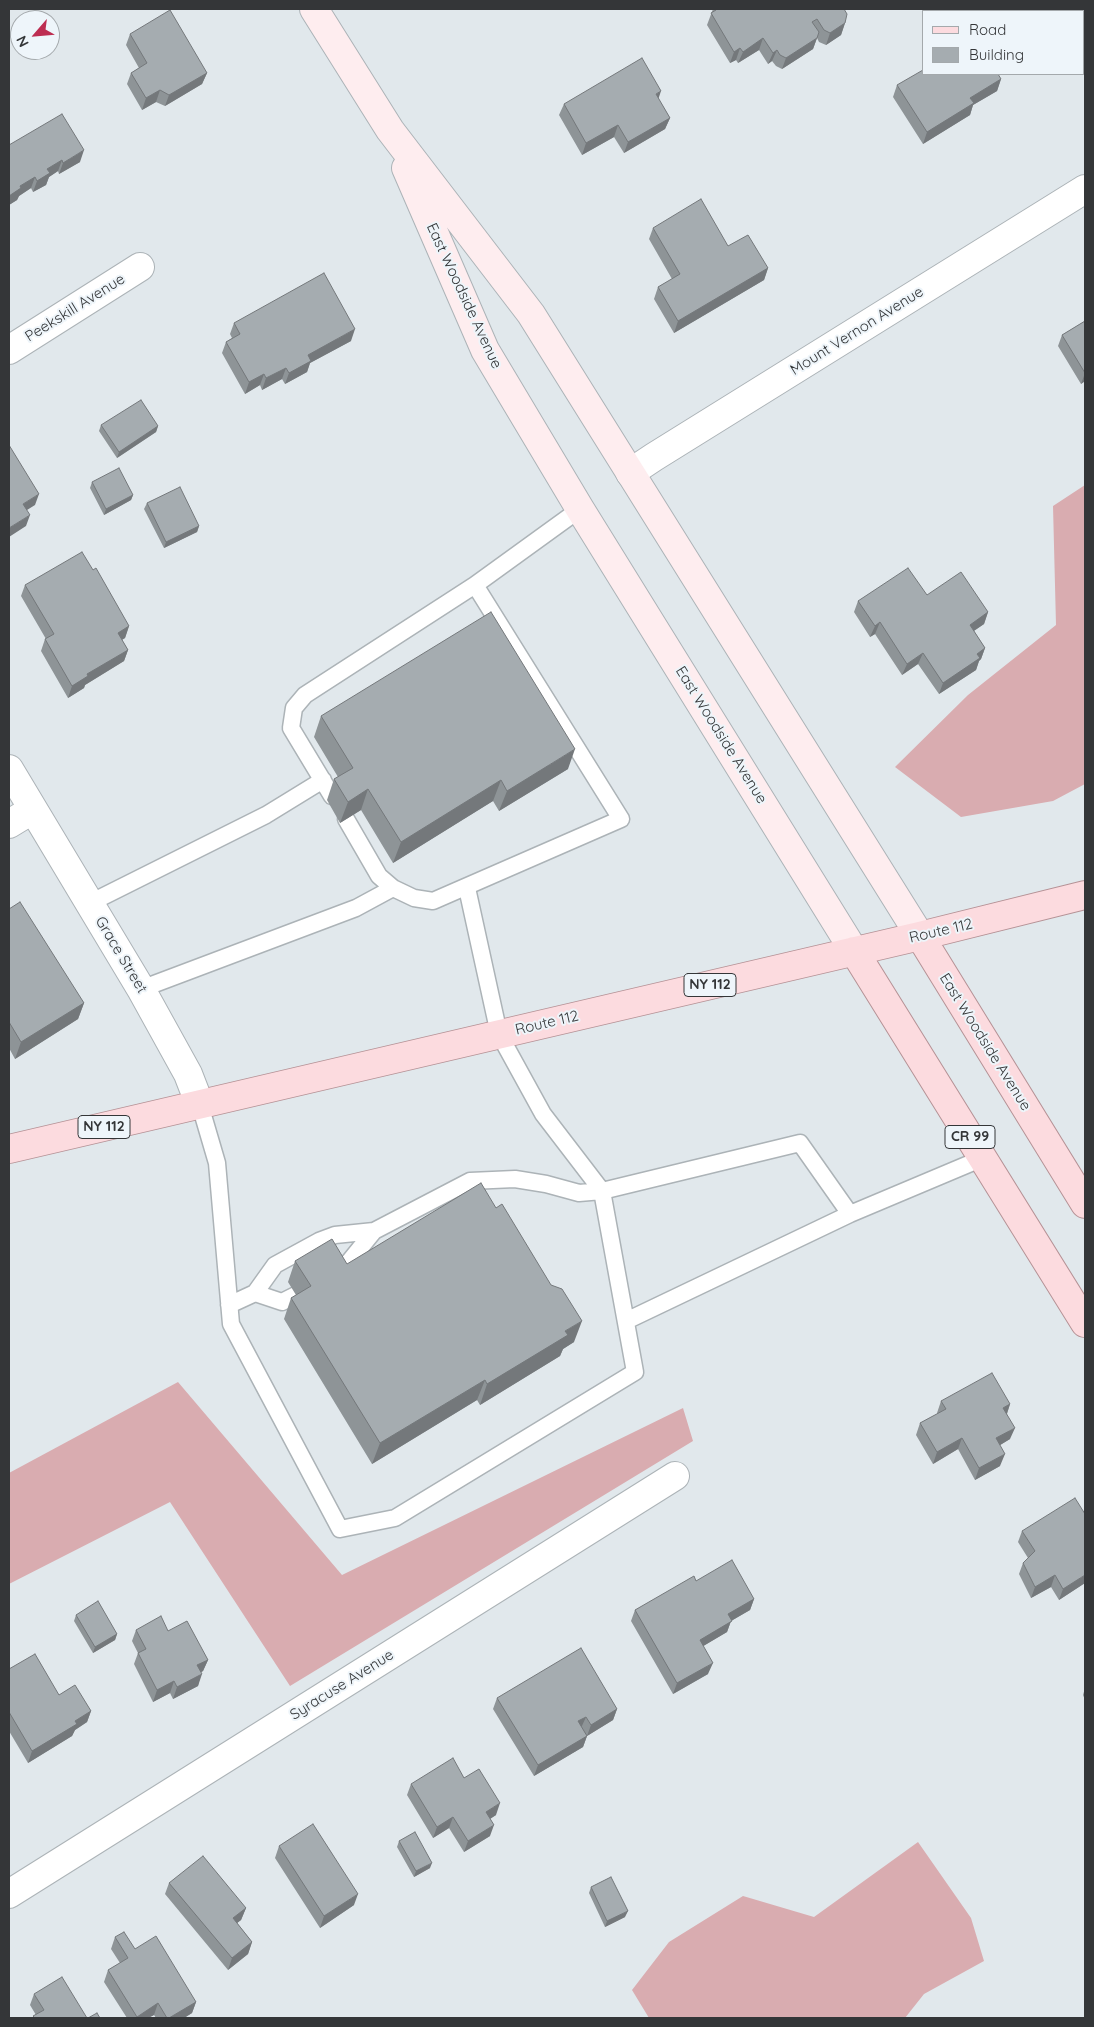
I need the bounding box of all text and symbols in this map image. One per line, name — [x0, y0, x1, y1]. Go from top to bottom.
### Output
north arrow — [10, 10, 60, 60]
legend — [922, 10, 1084, 75]
text: Road — [969, 20, 1006, 39]
text: N — [12, 33, 33, 50]
text: Building — [969, 45, 1024, 64]
street label: East Woodside Avenue — [422, 220, 506, 372]
street label: Peekskill Avenue — [22, 270, 128, 346]
street label: Mount Vernon Avenue — [787, 283, 927, 379]
street label: East Woodside Avenue — [671, 663, 771, 807]
street label: Grace Street — [91, 913, 151, 997]
street label: Route 112 — [908, 915, 974, 947]
street label: East Woodside Avenue — [935, 970, 1035, 1114]
road number: NY 112 — [684, 974, 736, 996]
street label: Route 112 — [514, 1007, 580, 1039]
road number: NY 112 — [78, 1116, 130, 1138]
road number: CR 99 — [945, 1126, 995, 1148]
street label: Syracuse Avenue — [287, 1646, 397, 1724]

